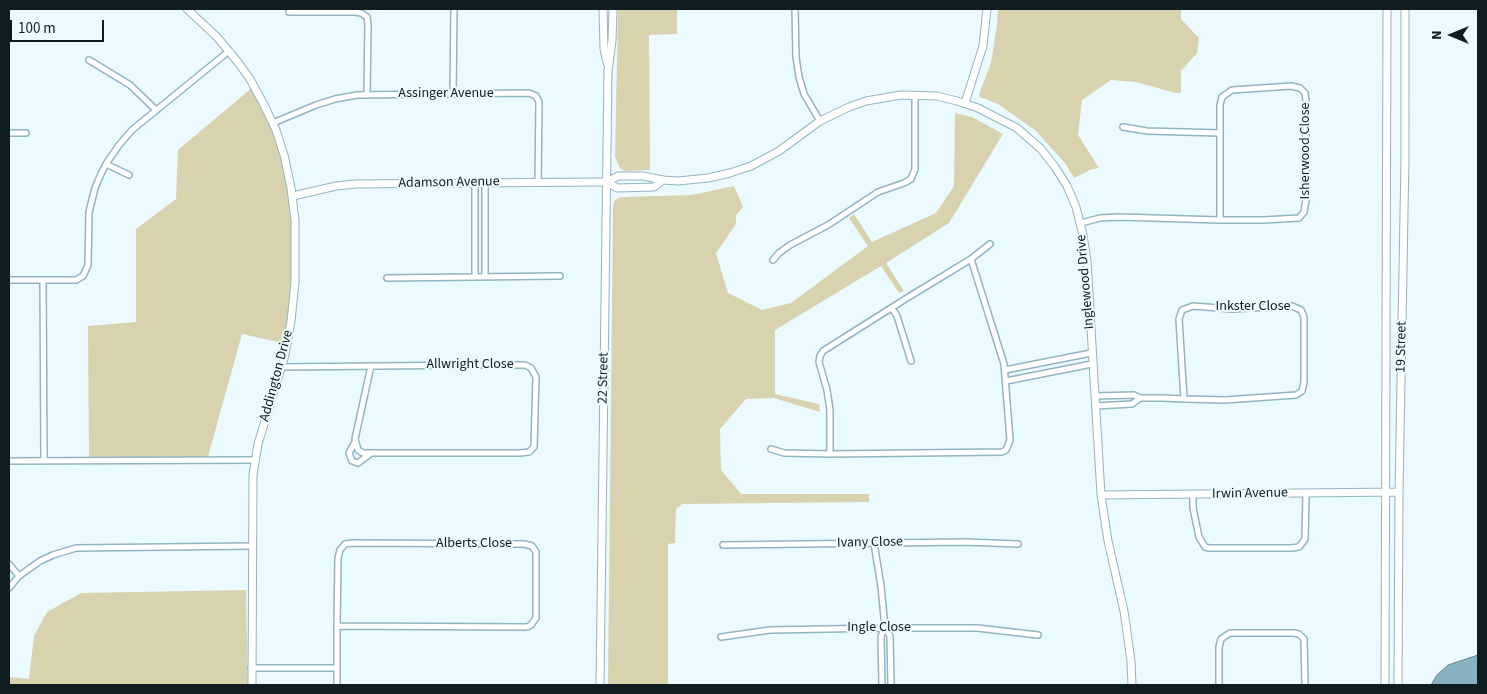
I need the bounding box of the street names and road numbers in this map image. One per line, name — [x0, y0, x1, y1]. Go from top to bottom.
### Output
street label: Assinger Avenue — [398, 86, 494, 102]
street label: Isherwood Close — [1298, 103, 1314, 199]
street label: Adamson Avenue — [398, 174, 500, 192]
street label: Inglewood Drive — [1073, 234, 1099, 330]
street label: Inkster Close — [1216, 299, 1290, 315]
street label: 19 Street — [1393, 321, 1411, 373]
street label: Addington Drive — [257, 328, 297, 424]
street label: 22 Street — [595, 352, 613, 404]
street label: Allwright Close — [426, 357, 514, 373]
street label: Irwin Avenue — [1212, 485, 1288, 503]
street label: Ivany Close — [837, 534, 903, 552]
street label: Alberts Close — [436, 536, 512, 552]
street label: Ingle Close — [847, 620, 911, 636]

